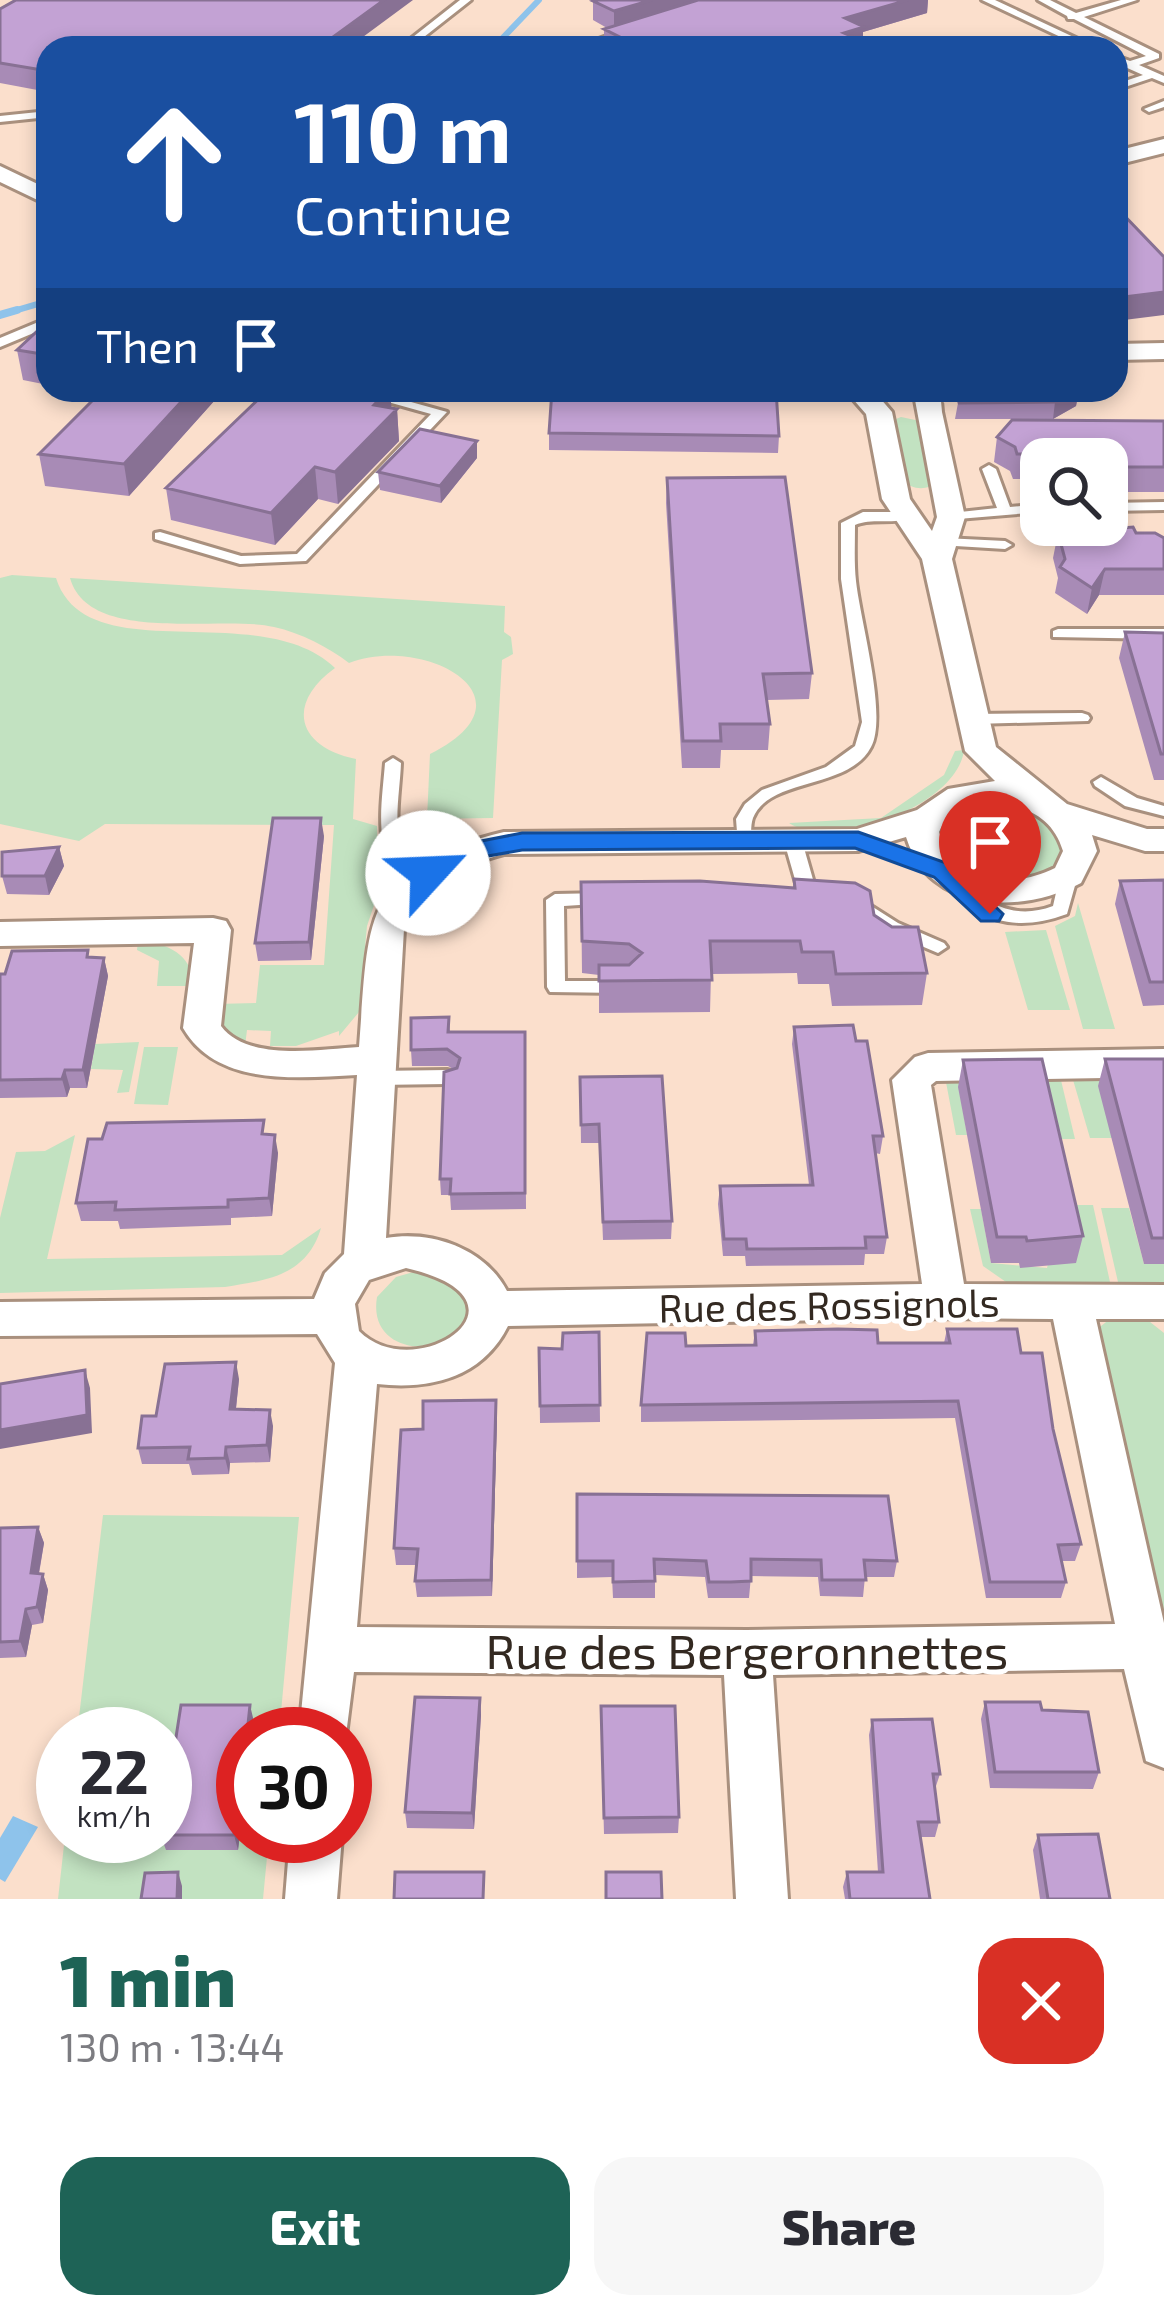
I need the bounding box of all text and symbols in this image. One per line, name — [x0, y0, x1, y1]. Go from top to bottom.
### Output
text: 110 m — [294, 79, 512, 180]
icon: ahead — [96, 84, 252, 240]
text: Continue — [294, 181, 512, 246]
icon: arrive — [223, 312, 289, 378]
text: Then — [96, 318, 199, 372]
map controls — [1020, 438, 1128, 546]
button: search — [1020, 438, 1128, 546]
pin — [939, 791, 1041, 914]
icon: arrive — [957, 809, 1023, 875]
position arrow — [365, 810, 491, 936]
street label: Rue des Rossignols — [658, 1278, 1000, 1330]
street label: Rue des Bergeronnettes — [485, 1621, 1009, 1679]
speed limit sign: 30 — [216, 1707, 372, 1863]
text: 22 — [79, 1734, 149, 1806]
text: km/h — [77, 1797, 151, 1833]
text: 1 min — [60, 1935, 236, 2021]
button: close — [978, 1938, 1104, 2064]
text: 130 m · 13:44 — [60, 2023, 285, 2070]
button: Exit — [60, 2157, 570, 2295]
button: Share — [594, 2157, 1104, 2295]

